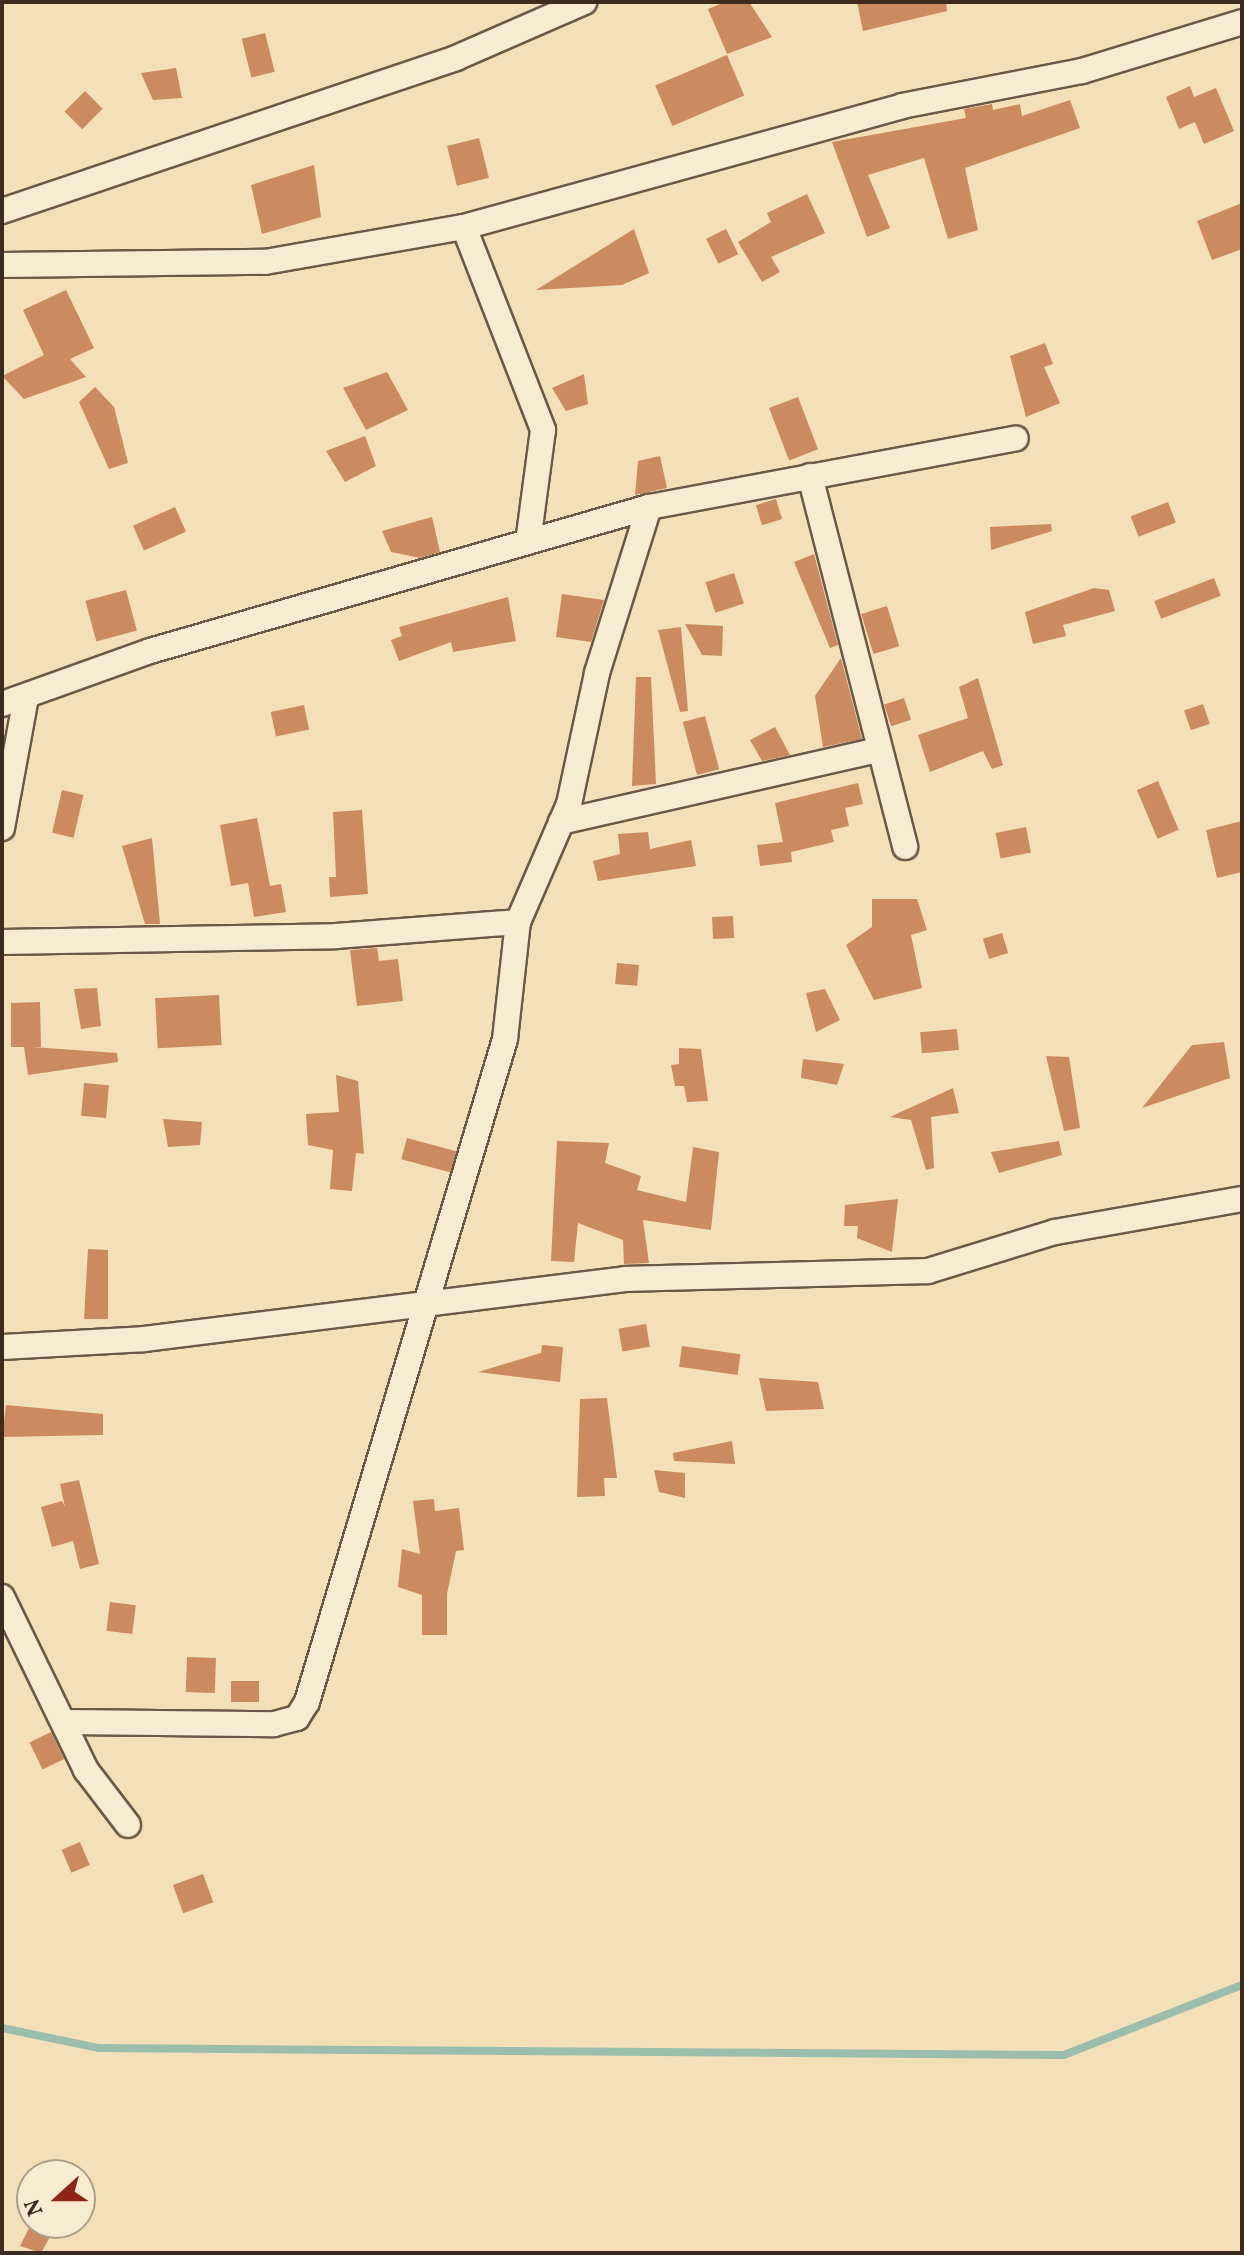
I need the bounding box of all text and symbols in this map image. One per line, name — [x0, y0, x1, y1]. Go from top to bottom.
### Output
north arrow — [16, 2159, 96, 2239]
text: N — [18, 2194, 52, 2220]

